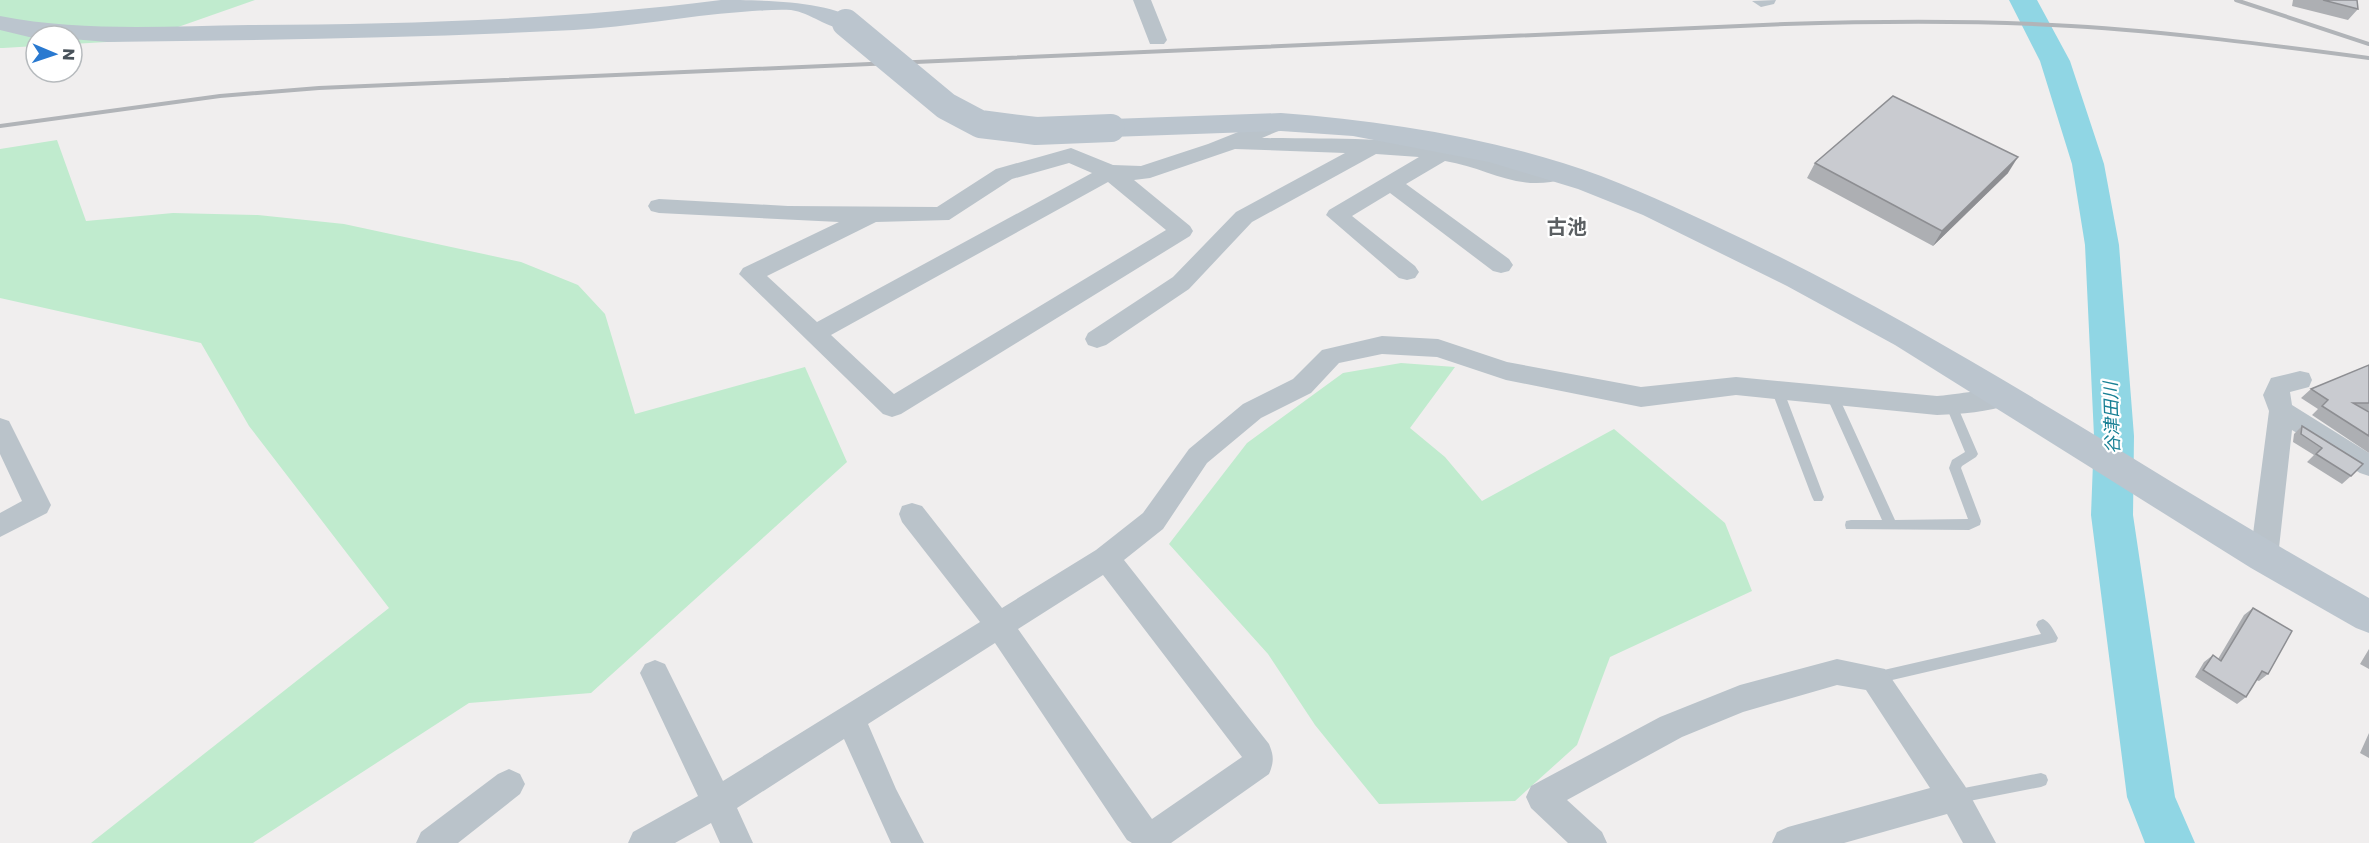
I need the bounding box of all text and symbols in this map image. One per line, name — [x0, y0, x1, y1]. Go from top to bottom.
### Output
north arrow — [24, 24, 84, 84]
text: N — [57, 48, 80, 61]
district label: 古池 — [1547, 213, 1587, 241]
water label: 谷津田川 — [2098, 380, 2125, 454]

